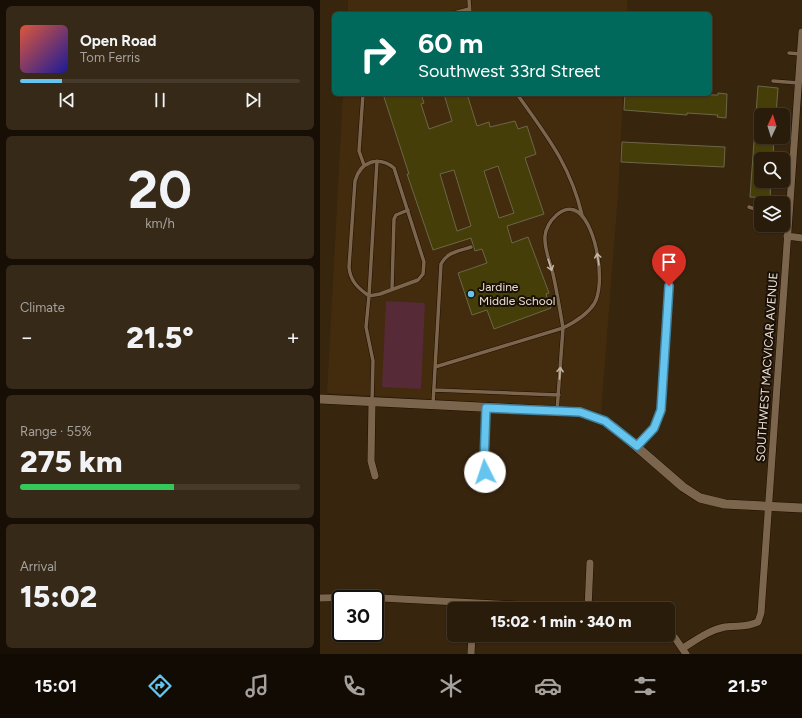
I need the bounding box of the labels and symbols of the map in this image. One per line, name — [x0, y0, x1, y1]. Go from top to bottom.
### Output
north arrow — [754, 108, 790, 144]
pin — [652, 245, 686, 286]
one-way arrow — [593, 253, 601, 266]
one-way arrow — [547, 259, 555, 271]
street label: SOUTHWEST MACVICAR AVENUE — [753, 272, 781, 462]
place label: Jardine Middle School — [479, 280, 555, 308]
marker: Jardine Middle School — [466, 289, 476, 299]
one-way arrow — [557, 367, 564, 380]
position arrow — [464, 451, 506, 493]
speed limit sign: 30 — [332, 590, 384, 642]

